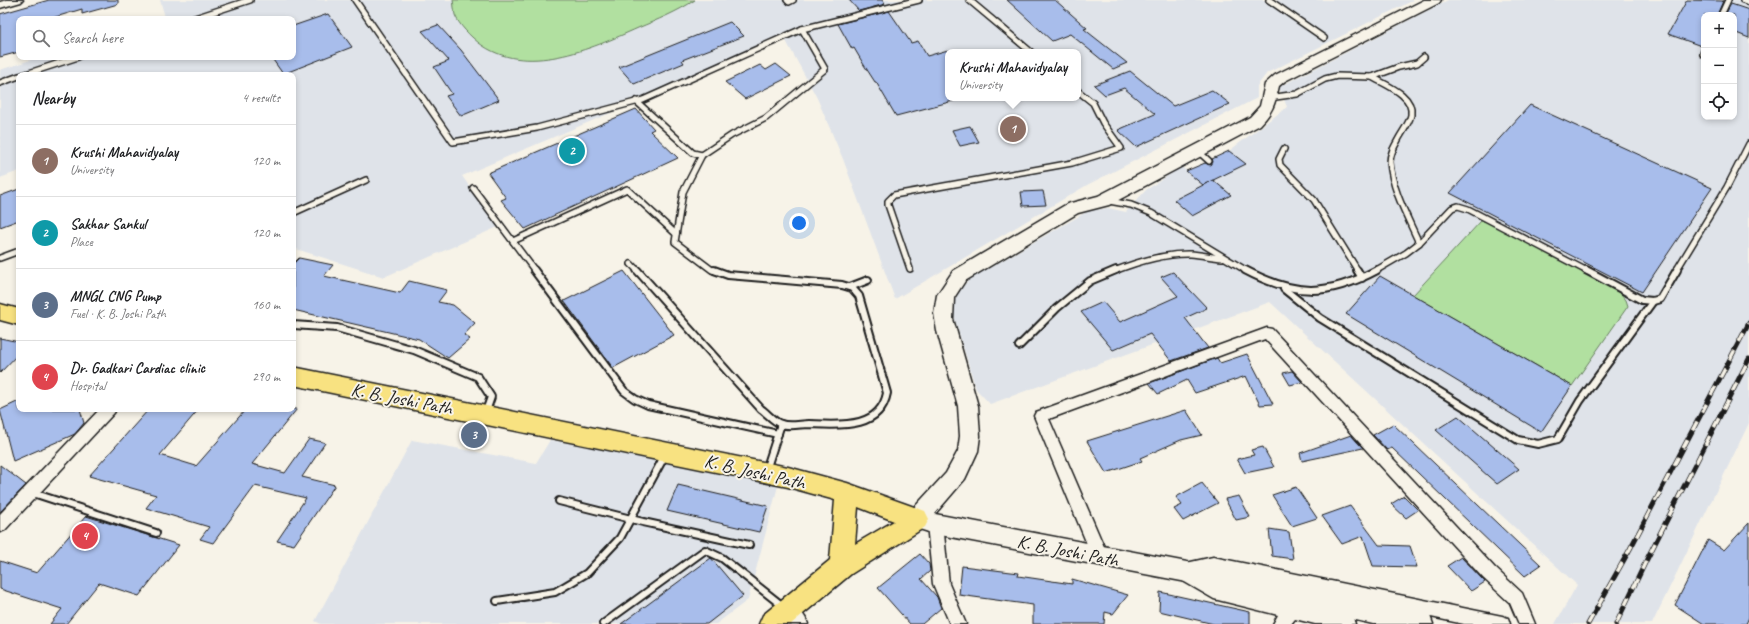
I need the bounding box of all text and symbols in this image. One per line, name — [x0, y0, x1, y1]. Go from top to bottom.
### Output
map controls — [1701, 12, 1737, 120]
button: + — [1701, 12, 1737, 48]
search box — [16, 16, 296, 60]
icon: search — [30, 27, 52, 49]
text: Search here — [62, 29, 123, 48]
button: − — [1701, 48, 1737, 84]
popup — [945, 49, 1081, 101]
text: Krushi Mahavidyalay — [959, 58, 1067, 77]
text: University — [959, 77, 1002, 93]
button: locate — [1701, 84, 1737, 120]
text: Nearby — [32, 88, 75, 109]
text: 4 results — [242, 90, 280, 106]
pin: 1 — [1000, 114, 1026, 144]
pin: 2 — [559, 136, 585, 166]
text: Krushi Mahavidyalay — [70, 143, 178, 162]
text: 1 — [42, 153, 48, 169]
text: 120 m — [252, 153, 280, 169]
text: University — [70, 162, 113, 178]
your location — [789, 213, 809, 233]
text: Sakhar Sankul — [70, 215, 146, 234]
text: 2 — [42, 225, 48, 241]
text: 120 m — [252, 225, 280, 241]
text: Place — [70, 234, 93, 250]
text: MNGL CNG Pump — [70, 287, 161, 306]
text: 3 — [42, 297, 48, 313]
text: 160 m — [252, 297, 280, 313]
text: Fuel · K. B. Joshi Path — [70, 306, 166, 322]
text: Dr. Gadkari Cardiac clinic — [70, 359, 205, 378]
text: 4 — [42, 369, 48, 385]
text: 290 m — [252, 369, 280, 385]
street label: K. B. Joshi Path — [349, 377, 456, 421]
text: Hospital — [70, 378, 106, 394]
pin: 3 — [461, 420, 487, 450]
street label: K. B. Joshi Path — [702, 449, 809, 495]
pin: 4 — [72, 521, 98, 551]
street label: K. B. Joshi Path — [1015, 529, 1122, 573]

